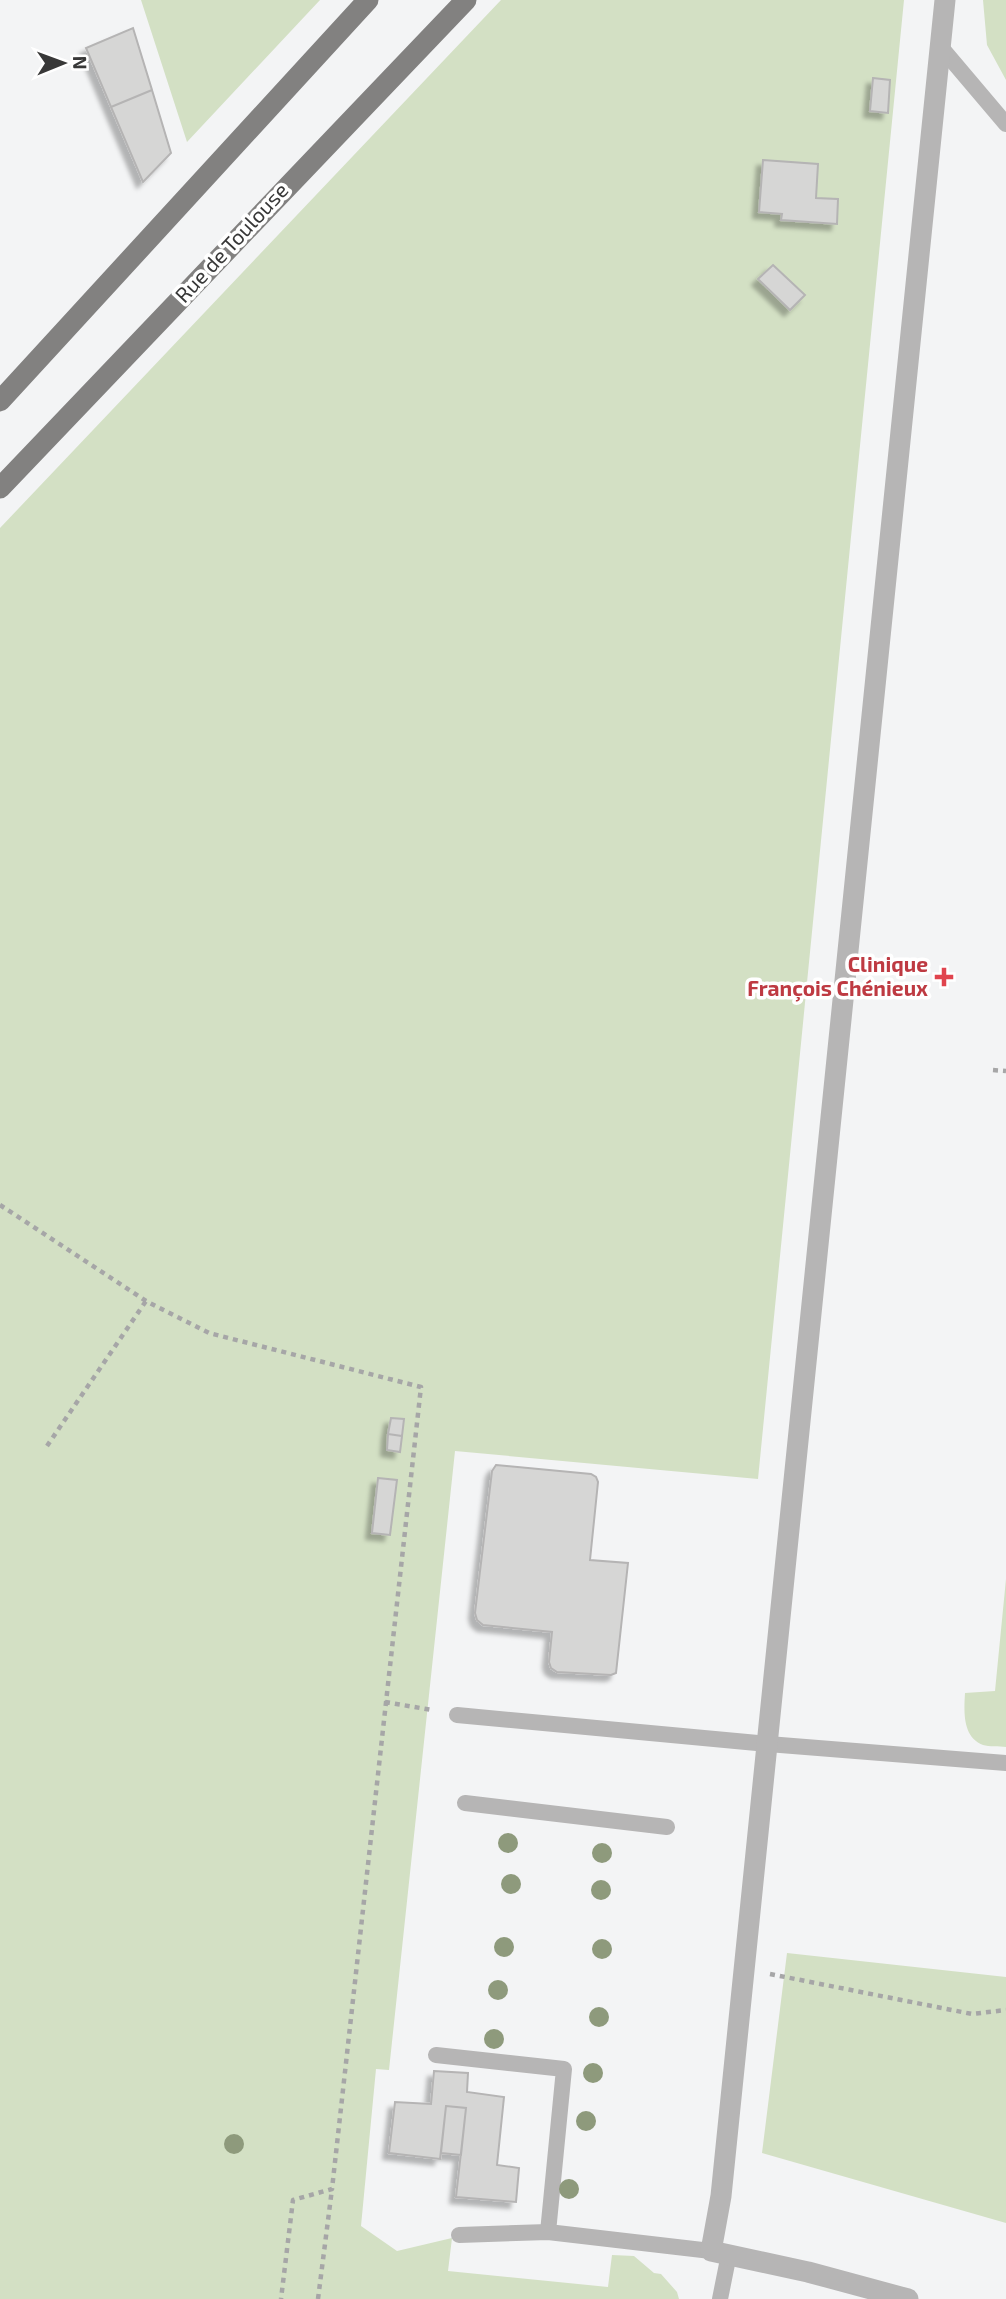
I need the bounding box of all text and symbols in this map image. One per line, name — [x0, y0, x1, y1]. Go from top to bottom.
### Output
north arrow — [28, 28, 98, 98]
text: N — [69, 56, 92, 70]
street label: Rue de Toulouse — [169, 177, 293, 307]
place label: Clinique François Chénieux — [747, 951, 928, 1002]
marker: Clinique François Chénieux — [934, 967, 954, 987]

